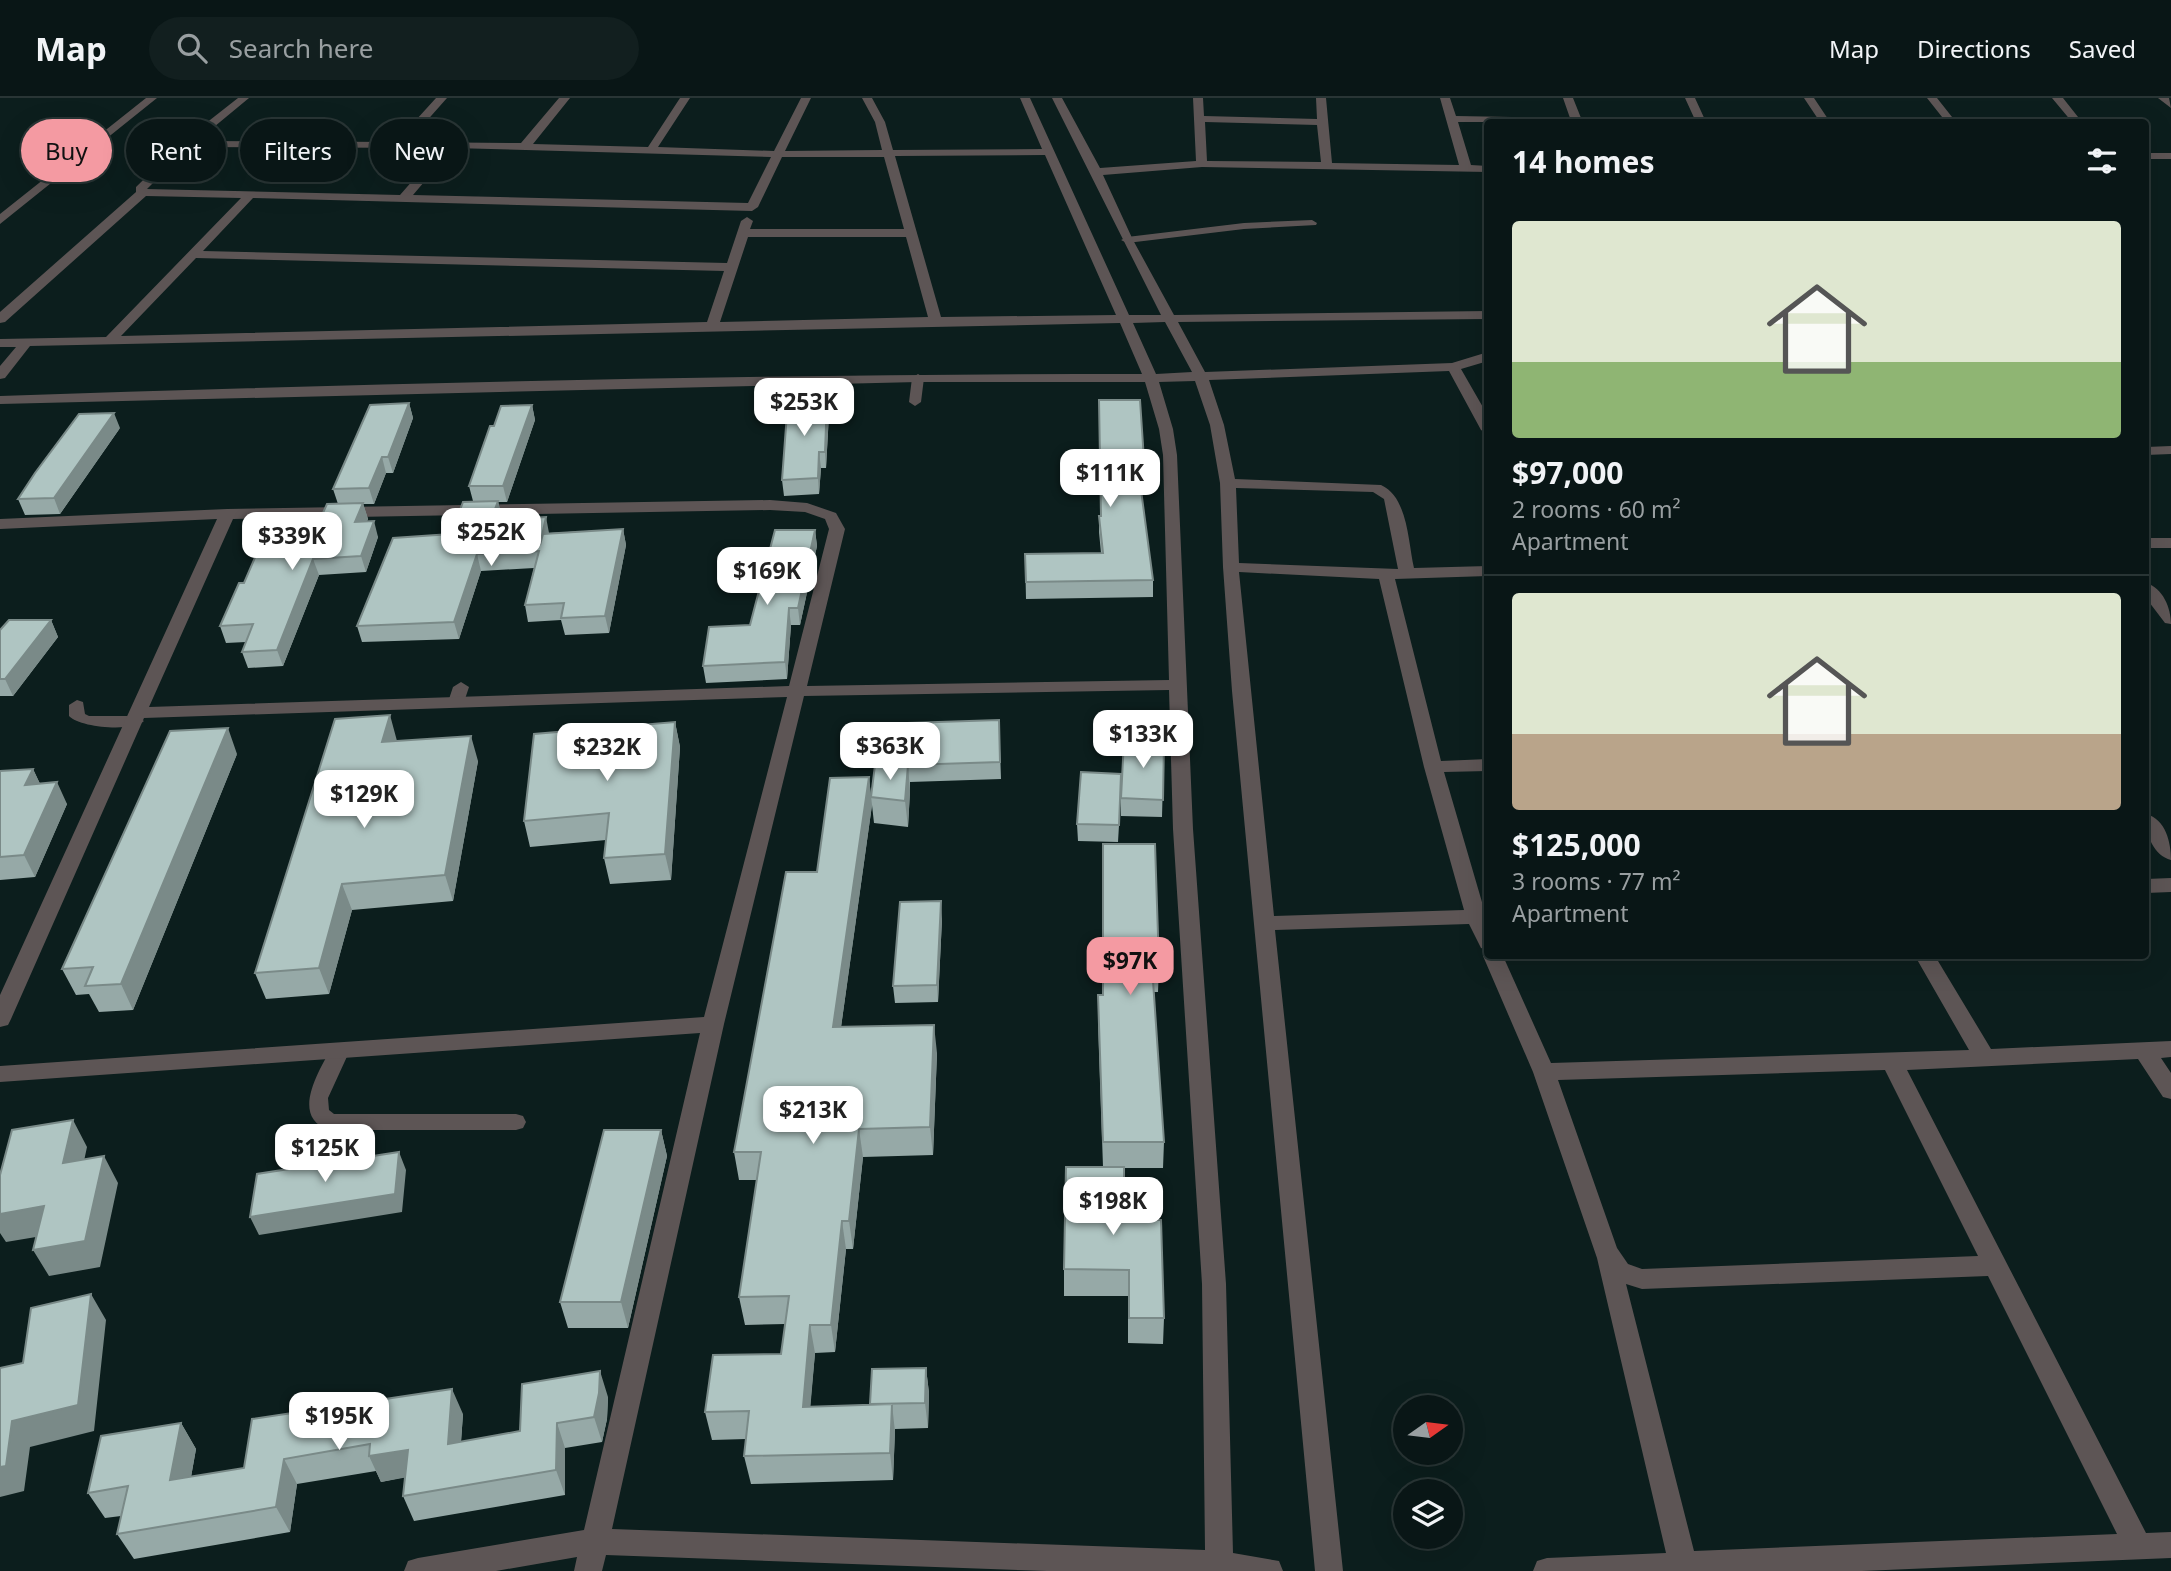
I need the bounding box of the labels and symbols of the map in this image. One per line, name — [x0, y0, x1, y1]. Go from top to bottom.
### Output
pin: $253K — [755, 378, 853, 438]
pin: $111K — [1061, 450, 1159, 509]
pin: $252K — [442, 508, 540, 568]
pin: $339K — [243, 512, 341, 572]
pin: $169K — [718, 547, 816, 607]
pin: $133K — [1094, 710, 1192, 770]
pin: $363K — [841, 722, 939, 782]
pin: $232K — [558, 724, 656, 783]
pin: $129K — [315, 770, 413, 830]
pin: $97K — [1089, 937, 1171, 997]
pin: $213K — [764, 1086, 862, 1146]
pin: $125K — [276, 1124, 374, 1184]
pin: $198K — [1064, 1178, 1162, 1237]
pin: $195K — [290, 1392, 388, 1452]
north arrow — [1393, 1395, 1463, 1465]

